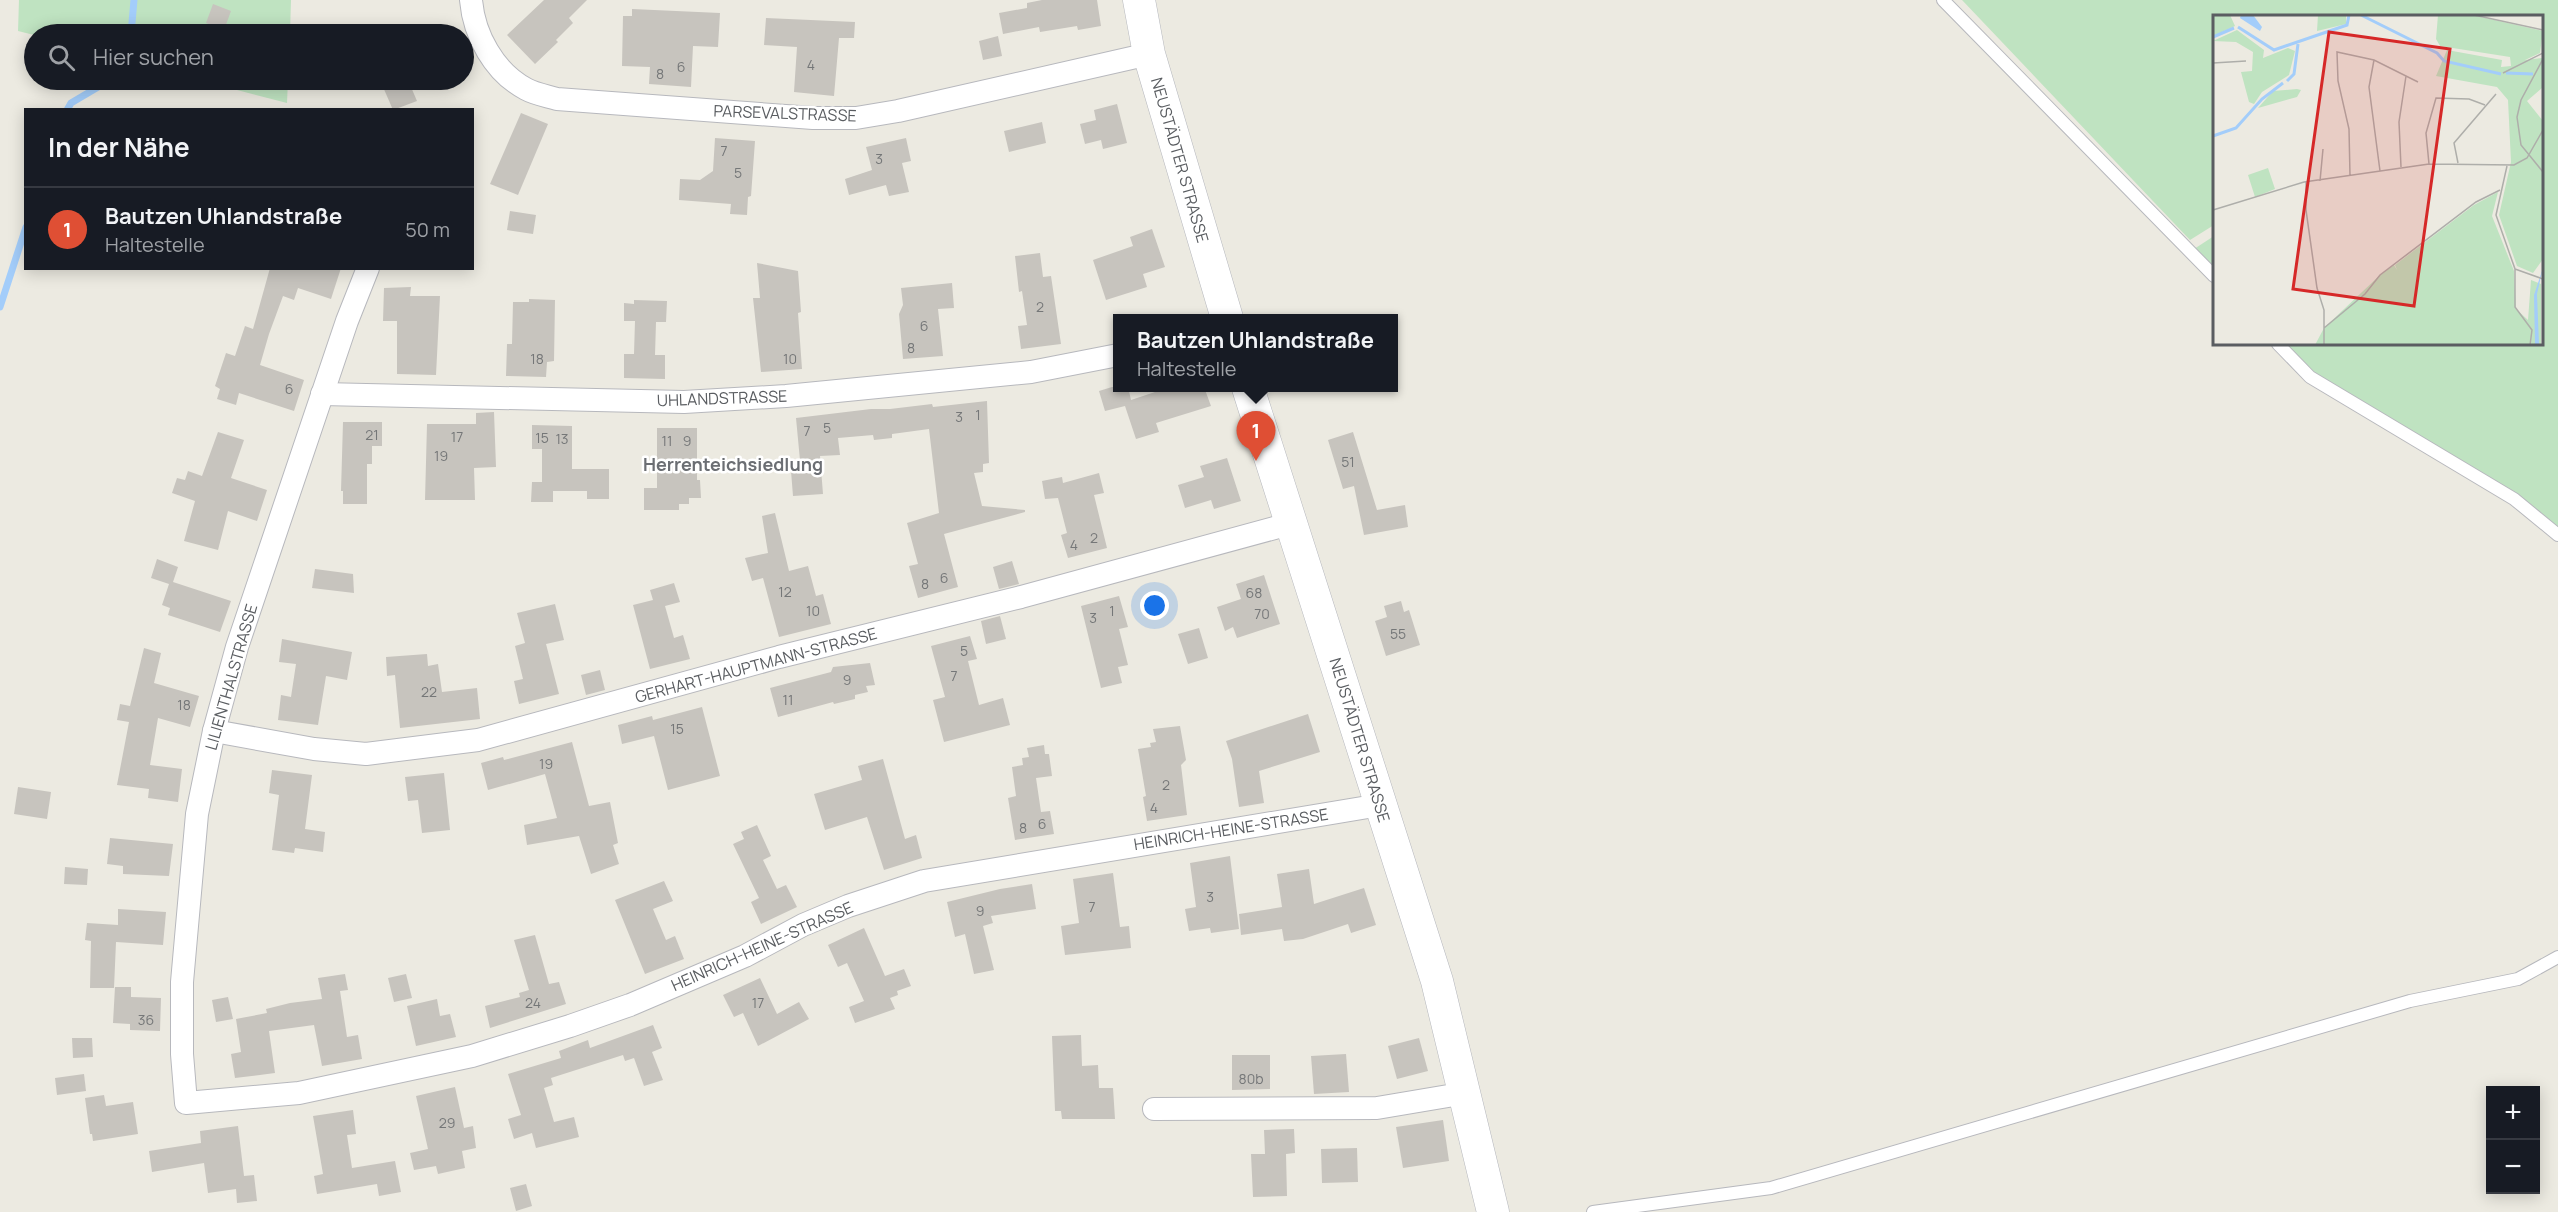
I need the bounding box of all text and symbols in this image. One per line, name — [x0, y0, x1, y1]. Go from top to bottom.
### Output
inset map — [2213, 15, 2543, 345]
search box — [24, 24, 474, 90]
icon: search — [45, 41, 78, 74]
text: Hier suchen — [93, 42, 214, 72]
house number: 4 — [807, 55, 815, 74]
house number: 6 — [677, 57, 685, 76]
house number: 8 — [656, 64, 664, 83]
street label: NEUSTÄDTER STRASSE — [1146, 75, 1214, 245]
street label: PARSEVALSTRASSE — [713, 100, 857, 126]
text: In der Nähe — [48, 129, 190, 165]
house number: 7 — [720, 141, 728, 160]
house number: 3 — [875, 149, 883, 168]
house number: 5 — [734, 163, 742, 182]
text: Bautzen Uhlandstraße — [105, 201, 342, 231]
text: 1 — [63, 216, 72, 243]
text: 50 m — [405, 216, 450, 243]
text: Haltestelle — [105, 231, 205, 258]
house number: 2 — [1036, 297, 1044, 316]
popup — [1113, 314, 1398, 392]
house number: 6 — [920, 316, 928, 335]
text: Bautzen Uhlandstraße — [1137, 325, 1374, 355]
house number: 8 — [907, 338, 915, 357]
house number: 18 — [530, 349, 544, 368]
house number: 10 — [783, 349, 797, 368]
text: Haltestelle — [1137, 355, 1237, 382]
house number: 6 — [285, 379, 293, 398]
street label: UHLANDSTRASSE — [656, 385, 788, 411]
house number: 1 — [975, 405, 981, 424]
house number: 3 — [955, 407, 963, 426]
pin: 1 — [1236, 412, 1276, 461]
house number: 5 — [823, 418, 831, 437]
house number: 7 — [803, 421, 811, 440]
house number: 21 — [365, 425, 379, 444]
house number: 17 — [451, 427, 463, 446]
house number: 15 — [535, 428, 549, 447]
house number: 13 — [555, 429, 569, 448]
house number: 11 — [662, 431, 672, 450]
house number: 9 — [683, 431, 691, 450]
house number: 19 — [434, 446, 448, 465]
district label: Herrenteichsiedlung — [643, 452, 823, 476]
house number: 51 — [1341, 452, 1355, 471]
house number: 2 — [1090, 528, 1098, 547]
house number: 4 — [1070, 535, 1078, 554]
house number: 6 — [940, 568, 948, 587]
house number: 8 — [921, 574, 929, 593]
house number: 12 — [778, 582, 792, 601]
house number: 68 — [1246, 583, 1262, 602]
your location — [1140, 591, 1169, 620]
street label: LILIENTHALSTRASSE — [200, 601, 262, 753]
house number: 10 — [806, 601, 820, 620]
house number: 1 — [1109, 601, 1115, 620]
house number: 70 — [1254, 604, 1270, 623]
house number: 3 — [1089, 608, 1097, 627]
street label: GERHART-HAUPTMANN-STRASSE — [633, 622, 879, 708]
house number: 55 — [1390, 624, 1406, 643]
house number: 5 — [960, 641, 968, 660]
street label: NEUSTÄDTER STRASSE — [1325, 655, 1395, 825]
house number: 7 — [950, 666, 958, 685]
house number: 9 — [843, 670, 851, 689]
house number: 22 — [421, 682, 437, 701]
house number: 11 — [783, 690, 793, 709]
house number: 18 — [177, 695, 191, 714]
house number: 15 — [670, 719, 684, 738]
house number: 19 — [539, 754, 553, 773]
house number: 2 — [1162, 775, 1170, 794]
house number: 4 — [1150, 798, 1158, 817]
street label: HEINRICH-HEINE-STRASSE — [1132, 803, 1330, 855]
house number: 6 — [1038, 814, 1046, 833]
house number: 8 — [1019, 818, 1027, 837]
house number: 3 — [1206, 887, 1214, 906]
street label: HEINRICH-HEINE-STRASSE — [668, 896, 856, 996]
house number: 7 — [1088, 897, 1096, 916]
house number: 9 — [976, 901, 984, 920]
house number: 24 — [525, 993, 541, 1012]
house number: 17 — [752, 993, 764, 1012]
house number: 36 — [138, 1010, 154, 1029]
house number: 80b — [1239, 1069, 1263, 1088]
map controls — [2486, 1086, 2540, 1194]
button: + — [2486, 1086, 2540, 1140]
house number: 29 — [439, 1113, 455, 1132]
button: − — [2486, 1140, 2540, 1194]

